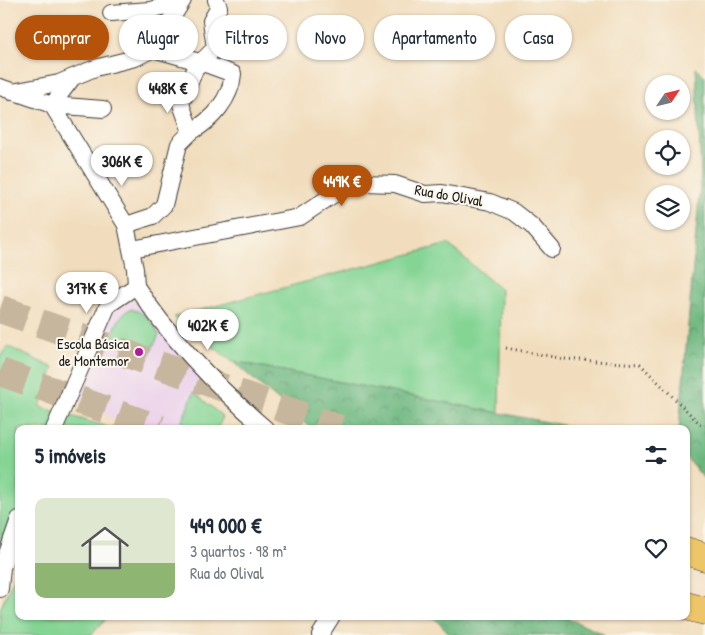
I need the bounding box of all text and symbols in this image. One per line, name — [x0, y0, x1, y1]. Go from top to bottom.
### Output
chip: Comprar — [15, 15, 109, 60]
chip: Alugar — [119, 15, 198, 60]
chip: Filtros — [208, 15, 287, 60]
chip: Novo — [297, 15, 364, 60]
chip: Apartamento — [374, 15, 495, 60]
chip: Casa — [505, 15, 572, 60]
pin: 448K € — [127, 72, 209, 114]
north arrow — [645, 75, 690, 120]
map controls — [645, 75, 690, 230]
text: 448K € — [149, 77, 187, 99]
button: locate — [645, 130, 690, 175]
pin: 306K € — [81, 144, 163, 187]
text: 306K € — [102, 150, 142, 172]
pin: 449K € — [301, 164, 383, 207]
text: 449K € — [323, 170, 361, 192]
street label: Rua do Olival — [413, 179, 485, 211]
button: layers — [645, 185, 690, 230]
pin: 317K € — [46, 272, 128, 314]
text: 317K € — [67, 277, 107, 299]
pin: 402K € — [167, 308, 249, 351]
text: 402K € — [188, 314, 228, 336]
place label: Escola Básica de Montemor — [57, 333, 129, 371]
marker: Escola Básica de Montemor — [133, 346, 145, 358]
text: 5 imóveis — [35, 441, 106, 470]
icon: filters — [642, 441, 670, 469]
text: 449 000 € — [190, 511, 261, 540]
icon: home — [75, 518, 135, 578]
icon: heart — [642, 534, 670, 562]
text: 3 quartos · 98 m² — [190, 540, 287, 562]
text: Rua do Olival — [190, 562, 264, 584]

